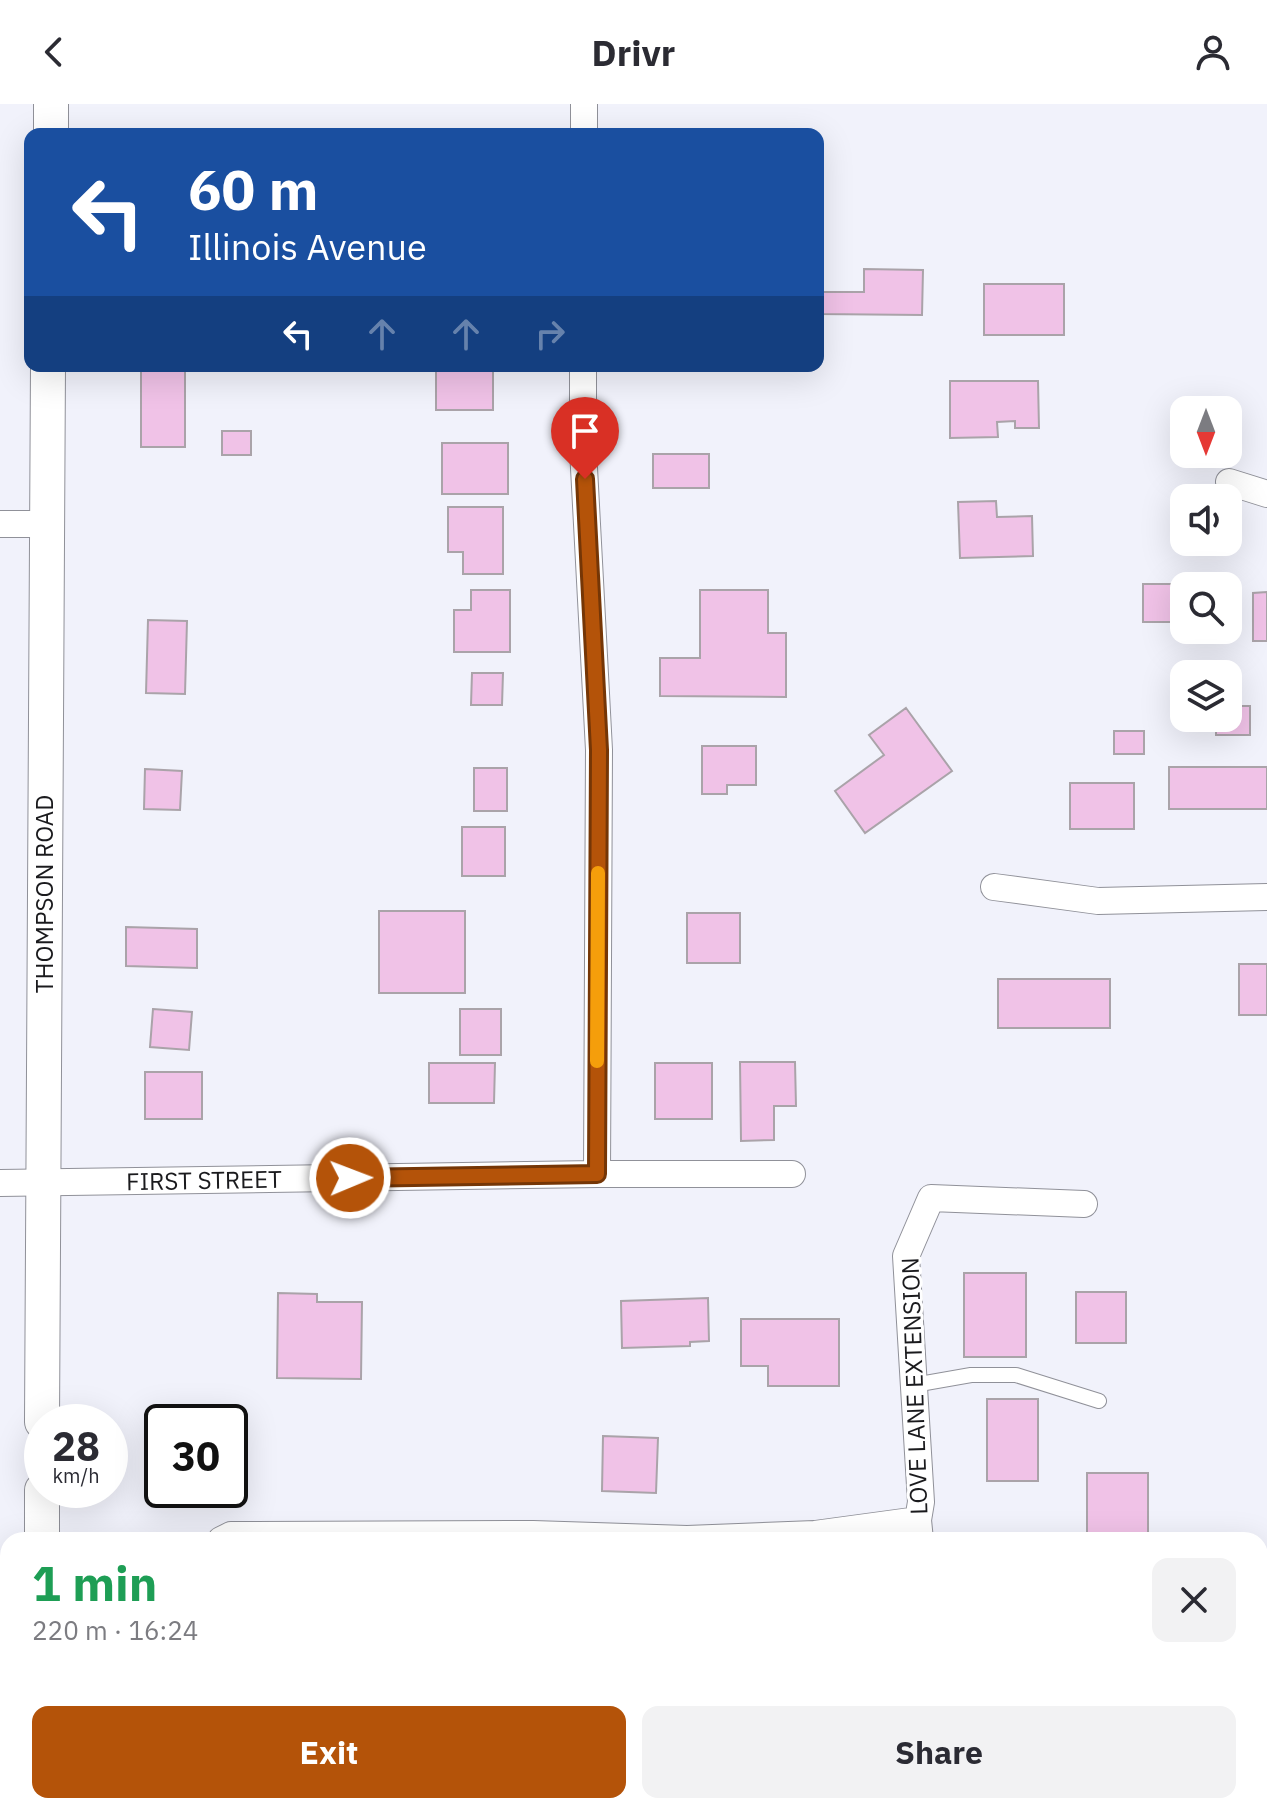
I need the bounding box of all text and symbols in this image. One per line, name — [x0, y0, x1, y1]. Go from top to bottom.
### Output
text: Drivr — [592, 29, 675, 76]
icon: back — [32, 30, 76, 74]
icon: person — [1191, 30, 1235, 74]
text: 60 m — [188, 153, 318, 225]
icon: left — [56, 160, 160, 264]
text: Illinois Avenue — [188, 223, 427, 270]
icon: left — [276, 312, 320, 356]
icon: ahead — [360, 312, 404, 356]
icon: ahead — [444, 312, 488, 356]
icon: right — [528, 312, 572, 356]
north arrow — [1170, 396, 1242, 468]
map controls — [1170, 396, 1242, 732]
pin — [551, 397, 619, 479]
icon: arrive — [563, 409, 607, 453]
button: sound — [1170, 484, 1242, 556]
button: search — [1170, 572, 1242, 644]
button: layers — [1170, 660, 1242, 732]
street label: THOMPSON ROAD — [28, 795, 60, 993]
position arrow — [308, 1136, 392, 1220]
street label: FIRST STREET — [126, 1163, 282, 1197]
street label: LOVE LANE EXTENSION — [894, 1257, 934, 1515]
speed limit sign: 30 — [144, 1404, 248, 1508]
text: 28 — [52, 1420, 100, 1472]
text: km/h — [52, 1462, 100, 1489]
text: 1 min — [32, 1552, 157, 1614]
button: close — [1152, 1558, 1236, 1642]
text: 220 m · 16:24 — [32, 1613, 198, 1647]
button: Exit — [32, 1706, 626, 1798]
button: Share — [642, 1706, 1236, 1798]

